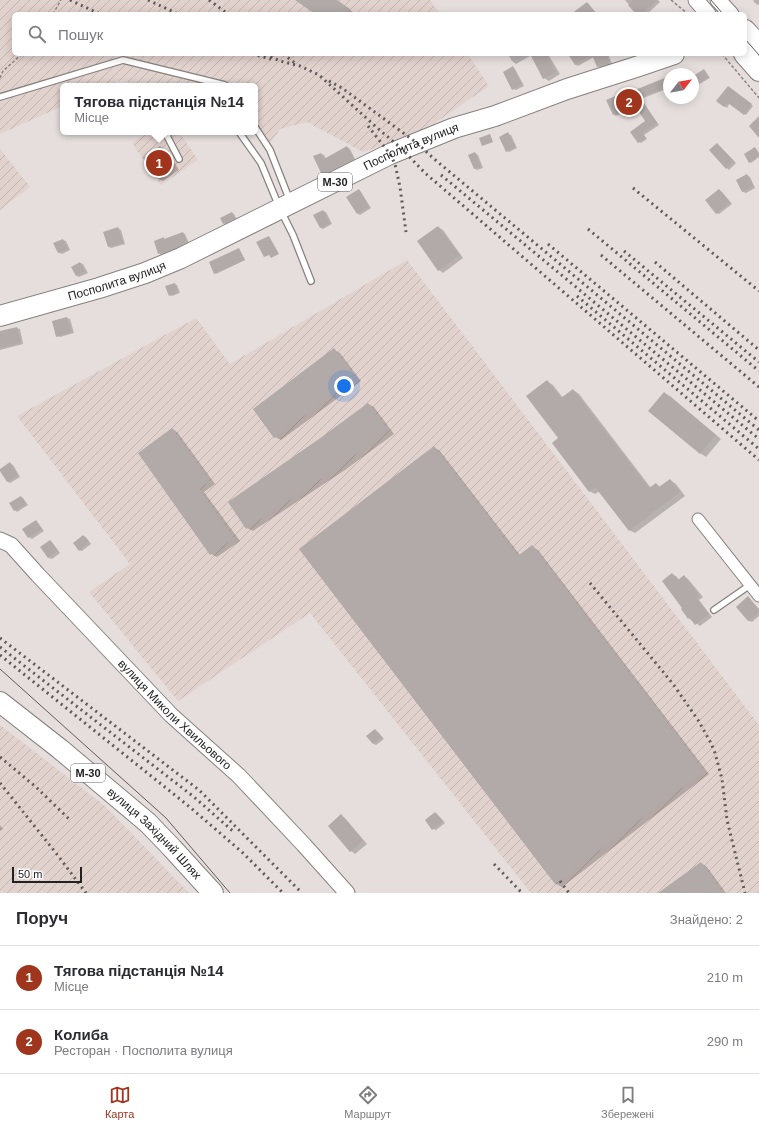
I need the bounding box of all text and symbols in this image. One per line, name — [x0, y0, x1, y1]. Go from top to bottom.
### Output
search box — [12, 12, 747, 56]
icon: search — [26, 23, 48, 45]
text: Пошук — [58, 26, 103, 43]
north arrow — [663, 68, 699, 104]
popup — [60, 83, 258, 135]
pin: 2 — [616, 87, 642, 117]
text: Тягова пiдстанцiя №14 — [74, 93, 244, 110]
text: Місце — [74, 110, 109, 125]
street label: Посполита вулиця — [361, 120, 460, 173]
pin: 1 — [146, 148, 172, 178]
road number: М-30 — [318, 173, 352, 191]
street label: Посполита вулиця — [66, 258, 168, 303]
your location — [334, 376, 354, 396]
street label: вулиця Миколи Хвильового — [115, 657, 235, 773]
road number: М-30 — [71, 764, 105, 782]
street label: вулиця Західний Шлях — [104, 785, 204, 882]
scale bar — [12, 865, 82, 884]
text: 50 m — [18, 868, 42, 880]
text: Поруч — [16, 909, 68, 928]
text: Знайдено: 2 — [670, 912, 743, 927]
text: Тягова пiдстанцiя №14 — [54, 962, 224, 979]
text: 1 — [25, 970, 33, 985]
text: 210 m — [707, 970, 743, 985]
text: Місце — [54, 979, 89, 994]
text: Колиба — [54, 1026, 108, 1043]
text: 2 — [25, 1034, 33, 1049]
text: 290 m — [707, 1034, 743, 1049]
text: Ресторан · Посполита вулиця — [54, 1043, 233, 1058]
tab: Карта — [105, 1084, 134, 1120]
tab: Маршрут — [344, 1084, 391, 1120]
tab: Збережені — [601, 1084, 654, 1120]

